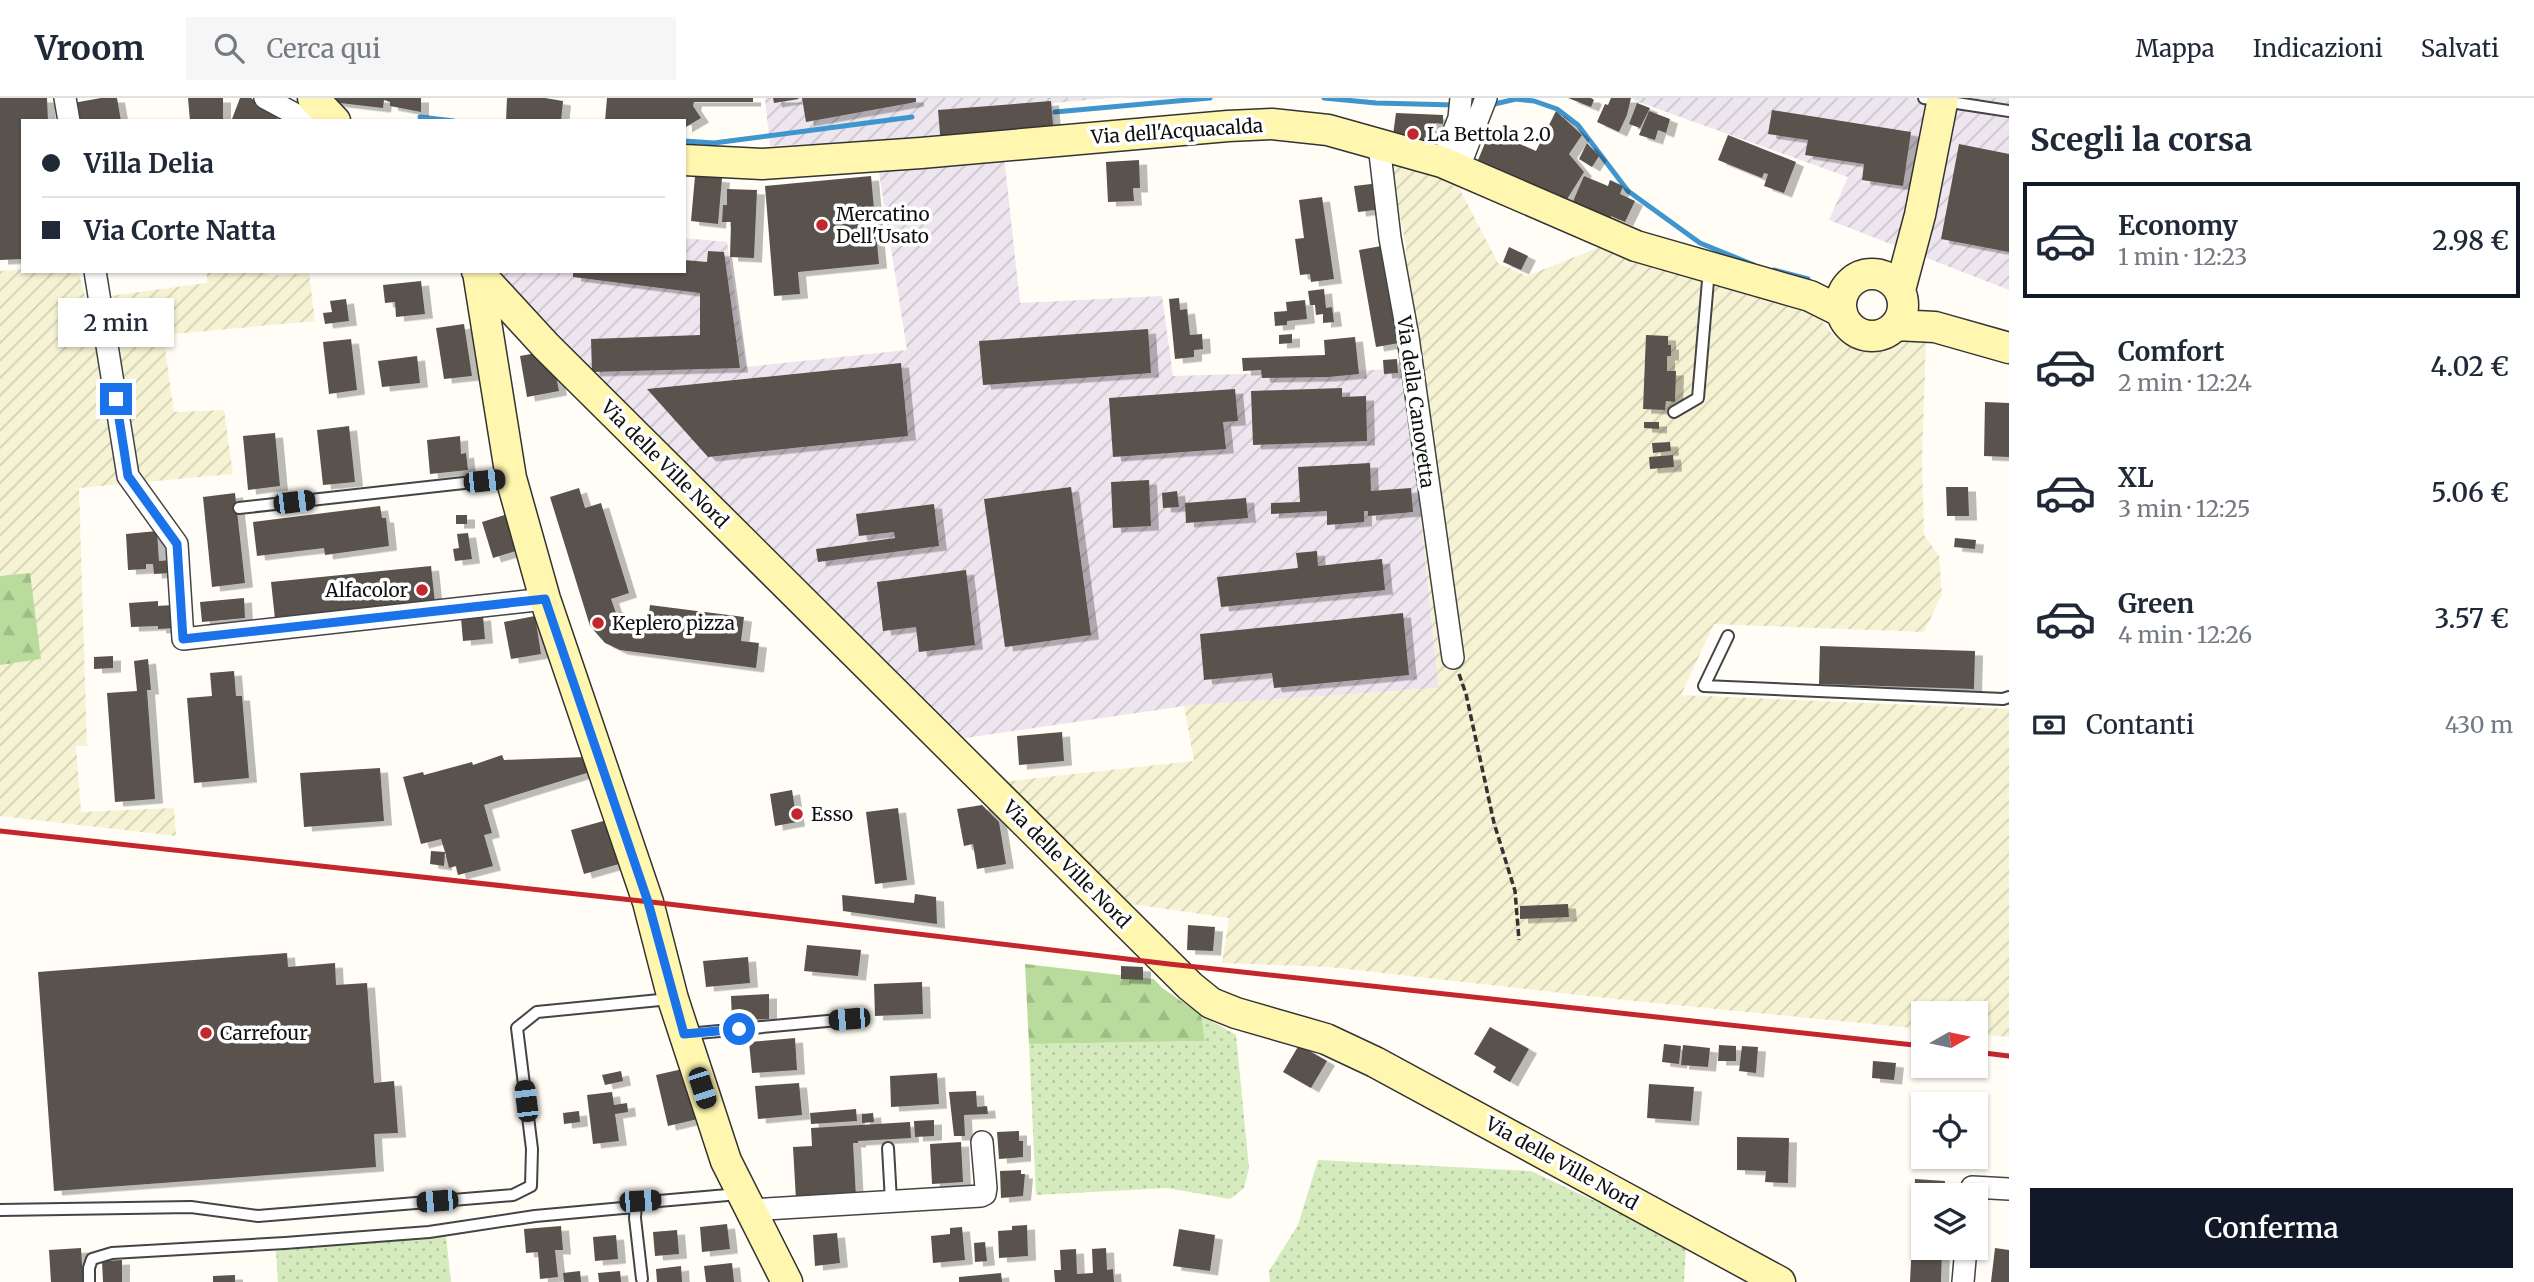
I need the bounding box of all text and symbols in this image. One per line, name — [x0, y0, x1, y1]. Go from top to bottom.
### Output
search box — [186, 17, 676, 80]
text: Vroom — [35, 28, 144, 69]
icon: search — [210, 29, 248, 67]
text: Cerca qui — [266, 32, 381, 65]
text: Mappa — [2136, 33, 2215, 64]
text: Indicazioni — [2253, 33, 2383, 64]
text: Salvati — [2421, 33, 2499, 64]
street label: Via dell'Acquacalda — [1089, 113, 1264, 149]
text: Scegli la corsa — [2030, 120, 2252, 160]
place label: La Bettola 2.0 — [1427, 122, 1551, 146]
marker: La Bettola 2.0 — [1405, 126, 1421, 142]
text: Villa Delia — [84, 147, 214, 180]
place label: Mercatino Dell'Usato — [836, 202, 930, 248]
icon: car — [2034, 209, 2097, 272]
text: Economy — [2118, 209, 2238, 242]
text: Via Corte Natta — [84, 214, 276, 247]
marker: Mercatino Dell'Usato — [814, 217, 830, 233]
text: 2.98 € — [2432, 224, 2509, 257]
text: 1 min · 12:23 — [2118, 242, 2247, 271]
callout: 2 min — [58, 298, 174, 346]
text: 2 min — [84, 308, 148, 337]
street label: Via della Canovetta — [1392, 313, 1440, 490]
icon: car — [2034, 335, 2097, 398]
text: Comfort — [2118, 335, 2224, 368]
text: 4.02 € — [2431, 350, 2509, 383]
text: 2 min · 12:24 — [2118, 368, 2252, 397]
route end — [100, 383, 132, 415]
street label: Via delle Ville Nord — [595, 394, 734, 533]
icon: car — [2034, 461, 2097, 524]
text: XL — [2118, 461, 2154, 494]
car — [463, 468, 506, 494]
text: 5.06 € — [2431, 476, 2509, 509]
car — [272, 489, 317, 515]
text: 3 min · 12:25 — [2118, 494, 2250, 523]
place label: Alfacolor — [324, 578, 408, 602]
marker: Alfacolor — [414, 582, 430, 598]
icon: car — [2034, 587, 2097, 650]
text: Green — [2118, 587, 2194, 620]
text: 3.57 € — [2435, 602, 2509, 635]
place label: Keplero pizza — [612, 611, 735, 635]
marker: Keplero pizza — [590, 615, 606, 631]
text: 4 min · 12:26 — [2118, 620, 2252, 649]
icon: cash — [2030, 706, 2068, 744]
text: Contanti — [2086, 708, 2194, 741]
text: 430 m — [2445, 710, 2513, 739]
street label: Via delle Ville Nord — [997, 794, 1136, 933]
place label: Esso — [811, 802, 853, 826]
marker: Esso — [789, 806, 805, 822]
north arrow — [1911, 1001, 1988, 1078]
map controls — [1911, 1001, 1988, 1260]
car — [828, 1007, 871, 1031]
route start — [723, 1013, 755, 1045]
place label: Carrefour — [220, 1021, 308, 1045]
marker: Carrefour — [198, 1025, 214, 1041]
car — [686, 1065, 719, 1111]
car — [514, 1079, 539, 1123]
button: locate — [1911, 1092, 1988, 1169]
street label: Via delle Ville Nord — [1481, 1111, 1643, 1215]
button: layers — [1911, 1183, 1988, 1260]
button: Conferma — [2030, 1188, 2513, 1268]
car — [416, 1189, 459, 1213]
car — [619, 1189, 662, 1213]

